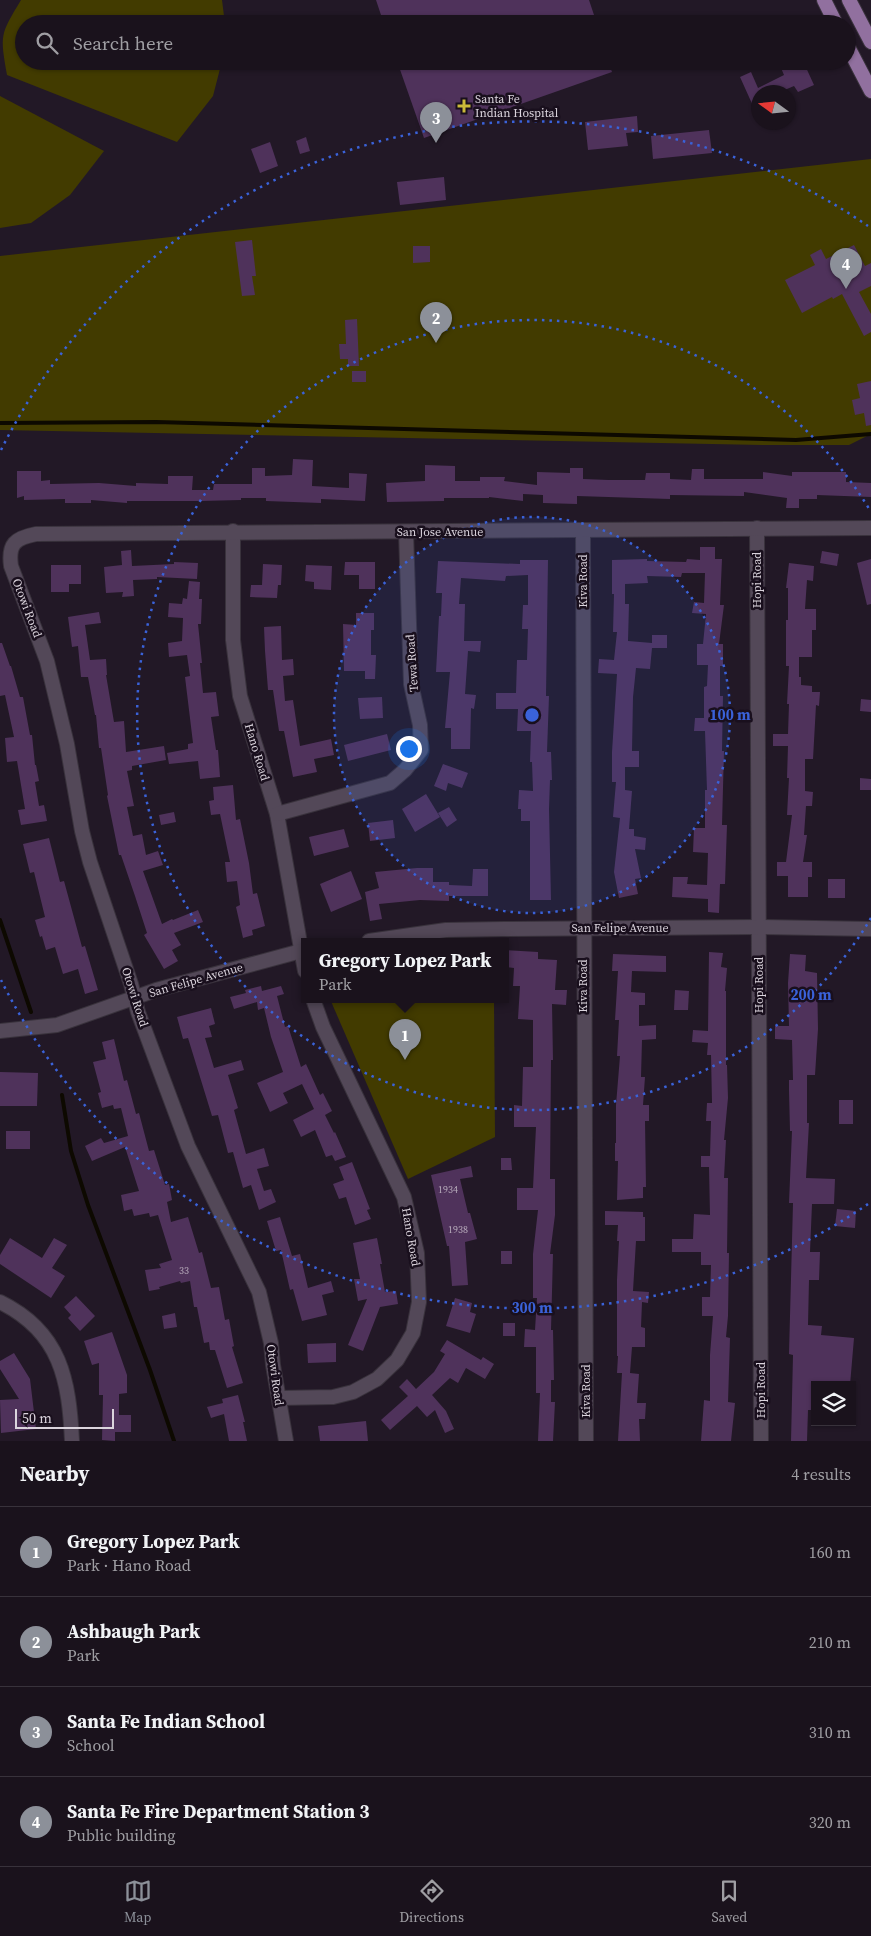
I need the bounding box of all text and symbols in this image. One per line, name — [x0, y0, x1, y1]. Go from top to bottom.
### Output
search box — [15, 15, 856, 70]
icon: search — [33, 29, 61, 57]
text: Search here — [73, 30, 173, 56]
north arrow — [751, 85, 796, 130]
place label: Santa Fe Indian Hospital — [475, 91, 559, 121]
marker: Santa Fe Indian Hospital — [457, 99, 471, 113]
pin: 3 — [420, 102, 452, 143]
pin: 4 — [830, 248, 862, 289]
pin: 2 — [420, 302, 452, 343]
street label: San Jose Avenue — [397, 524, 483, 540]
street label: Hopi Road — [749, 552, 765, 608]
street label: Kiva Road — [575, 554, 591, 608]
street label: Otowi Road — [8, 576, 46, 640]
street label: Tewa Road — [402, 634, 422, 692]
text: 100 m — [709, 704, 751, 725]
centre of rings — [523, 706, 541, 724]
street label: Hano Road — [241, 721, 273, 783]
your location — [396, 736, 422, 762]
street label: San Felipe Avenue — [571, 920, 669, 936]
popup — [301, 938, 509, 1003]
text: Gregory Lopez Park — [319, 947, 491, 973]
street label: Hopi Road — [751, 957, 767, 1013]
street label: San Felipe Avenue — [147, 959, 245, 1001]
street label: Kiva Road — [575, 959, 591, 1013]
street label: Otowi Road — [118, 965, 152, 1029]
text: Park — [319, 973, 352, 995]
text: 200 m — [790, 984, 832, 1005]
pin: 1 — [389, 1019, 421, 1060]
house number: 1934 — [438, 1183, 458, 1196]
street label: Hano Road — [398, 1206, 424, 1268]
house number: 1938 — [448, 1223, 468, 1236]
house number: 33 — [179, 1264, 189, 1277]
text: 300 m — [511, 1297, 553, 1318]
street label: Otowi Road — [263, 1343, 287, 1407]
street label: Hopi Road — [753, 1362, 769, 1418]
street label: Kiva Road — [578, 1364, 594, 1418]
map controls — [811, 1381, 856, 1426]
button: layers — [811, 1381, 856, 1426]
scale bar — [15, 1406, 114, 1429]
text: 50 m — [22, 1408, 52, 1428]
text: Nearby — [20, 1459, 90, 1488]
text: 4 results — [791, 1463, 851, 1485]
text: Gregory Lopez Park — [67, 1528, 240, 1554]
text: 1 — [32, 1541, 40, 1563]
text: 160 m — [809, 1541, 851, 1563]
text: Park · Hano Road — [67, 1554, 191, 1576]
text: Ashbaugh Park — [67, 1618, 200, 1644]
text: 2 — [32, 1631, 40, 1653]
text: 210 m — [809, 1631, 851, 1653]
text: Park — [67, 1644, 100, 1666]
text: Santa Fe Indian School — [67, 1708, 265, 1734]
text: 3 — [32, 1721, 40, 1743]
text: 310 m — [809, 1721, 851, 1743]
text: School — [67, 1734, 115, 1756]
text: Santa Fe Fire Department Station 3 — [67, 1798, 369, 1824]
text: 4 — [32, 1811, 40, 1833]
text: 320 m — [809, 1811, 851, 1833]
text: Public building — [67, 1824, 176, 1846]
tab: Map — [124, 1877, 152, 1927]
tab: Directions — [399, 1877, 464, 1927]
tab: Saved — [711, 1877, 747, 1927]

